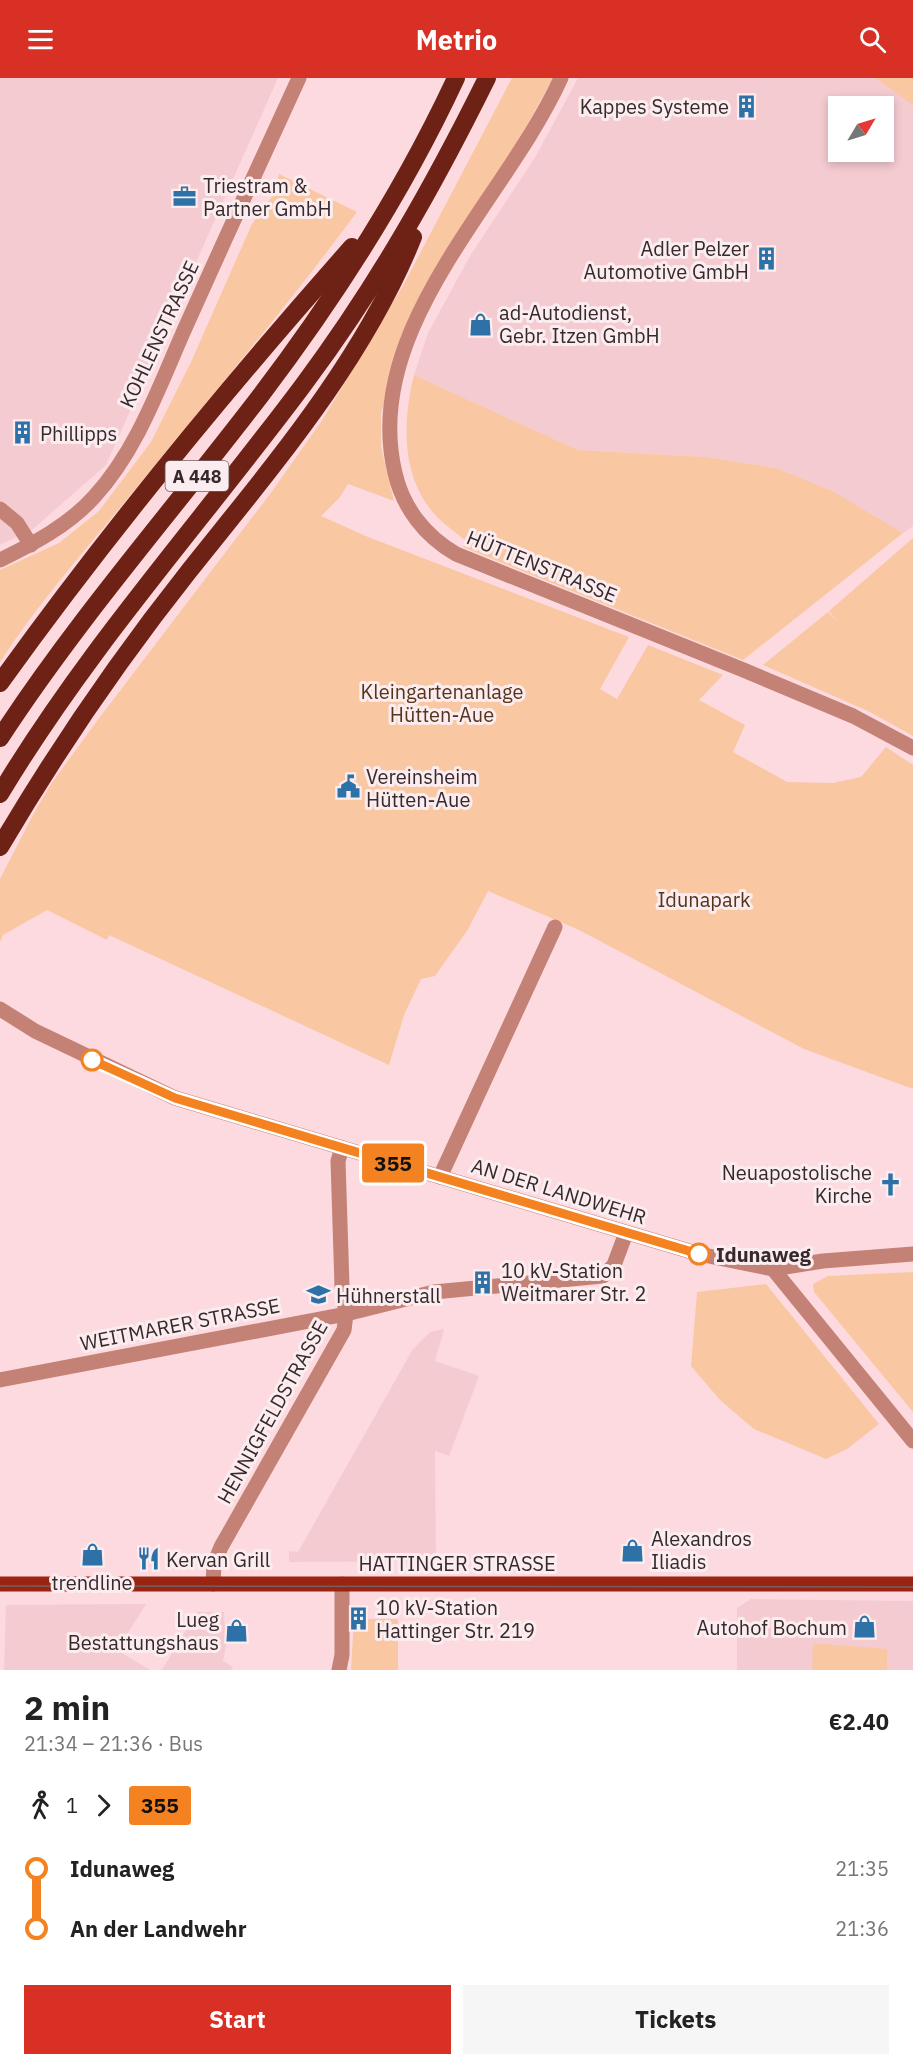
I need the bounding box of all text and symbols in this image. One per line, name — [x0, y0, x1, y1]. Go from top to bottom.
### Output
text: Metrio — [416, 22, 497, 57]
icon: menu — [24, 23, 57, 56]
icon: search — [856, 23, 889, 56]
place label: Kappes Systeme — [580, 93, 729, 120]
building icon: Kappes Systeme — [734, 93, 760, 119]
north arrow — [828, 96, 894, 162]
map controls — [828, 96, 894, 162]
place label: Triestram & Partner GmbH — [203, 172, 332, 222]
office icon: Triestram & Partner GmbH — [172, 184, 198, 210]
place label: Adler Pelzer Automotive GmbH — [584, 235, 749, 285]
building icon: Adler Pelzer Automotive GmbH — [754, 246, 780, 272]
street label: KOHLENSTRASSE — [113, 256, 205, 412]
place label: ad-Autodienst, Gebr. Itzen GmbH — [499, 299, 660, 349]
shop icon: ad-Autodienst, Gebr. Itzen GmbH — [468, 311, 494, 337]
building icon: Phillipps — [9, 420, 35, 446]
place label: Phillipps — [40, 420, 117, 447]
road number: A 448 — [166, 461, 228, 491]
street label: HÜTTENSTRASSE — [463, 524, 621, 608]
park label: Kleingartenanlage Hütten-Aue — [361, 678, 523, 728]
place label: Vereinsheim Hütten-Aue — [366, 763, 478, 813]
public building icon: Vereinsheim Hütten-Aue — [335, 774, 361, 800]
park label: Idunapark — [657, 886, 751, 913]
unlabelled marker — [81, 1049, 103, 1071]
line badge: 355 — [358, 1144, 428, 1182]
text: 355 — [374, 1149, 412, 1177]
street label: AN DER LANDWEHR — [468, 1152, 650, 1230]
place label: Neuapostolische Kirche — [722, 1159, 872, 1209]
church icon: Neuapostolische Kirche — [877, 1171, 903, 1197]
place label: Idunaweg — [716, 1241, 812, 1268]
marker: Idunaweg — [688, 1243, 710, 1265]
place label: 10 kV-Station Weitmarer Str. 2 — [501, 1257, 646, 1307]
building icon: 10 kV-Station Weitmarer Str. 2 — [470, 1269, 496, 1295]
school or university icon: Hühnerstall — [305, 1282, 331, 1308]
place label: Hühnerstall — [336, 1282, 441, 1309]
street label: WEITMARER STRASSE — [78, 1291, 282, 1357]
street label: HENNIGFELDSTRASSE — [210, 1316, 334, 1508]
place label: Alexandros Iliadis — [651, 1525, 752, 1575]
shop icon: Alexandros Iliadis — [620, 1537, 646, 1563]
shop icon: trendline — [79, 1542, 105, 1568]
restaurant icon: Kervan Grill — [135, 1546, 161, 1572]
place label: Kervan Grill — [166, 1546, 270, 1573]
street label: HATTINGER STRASSE — [358, 1550, 556, 1577]
place label: trendline — [52, 1569, 133, 1596]
place label: 10 kV-Station Hattinger Str. 219 — [376, 1594, 535, 1644]
building icon: 10 kV-Station Hattinger Str. 219 — [345, 1605, 371, 1631]
place label: Lueg Bestattungshaus — [68, 1606, 219, 1656]
place label: Autohof Bochum — [697, 1614, 847, 1641]
shop icon: Autohof Bochum — [852, 1614, 878, 1640]
shop icon: Lueg Bestattungshaus — [224, 1618, 250, 1644]
text: 2 min — [24, 1686, 110, 1729]
text: €2.40 — [829, 1707, 889, 1736]
text: 21:34 – 21:36 · Bus — [24, 1730, 203, 1757]
icon: walk — [24, 1789, 57, 1822]
icon: forward — [87, 1789, 120, 1822]
text: 355 — [141, 1791, 179, 1819]
text: 1 — [66, 1792, 78, 1819]
text: Idunaweg — [70, 1854, 174, 1883]
text: 21:35 — [835, 1855, 889, 1882]
text: An der Landwehr — [70, 1914, 247, 1943]
text: 21:36 — [835, 1915, 889, 1942]
button: Start — [24, 1985, 451, 2054]
button: Tickets — [463, 1985, 889, 2054]

